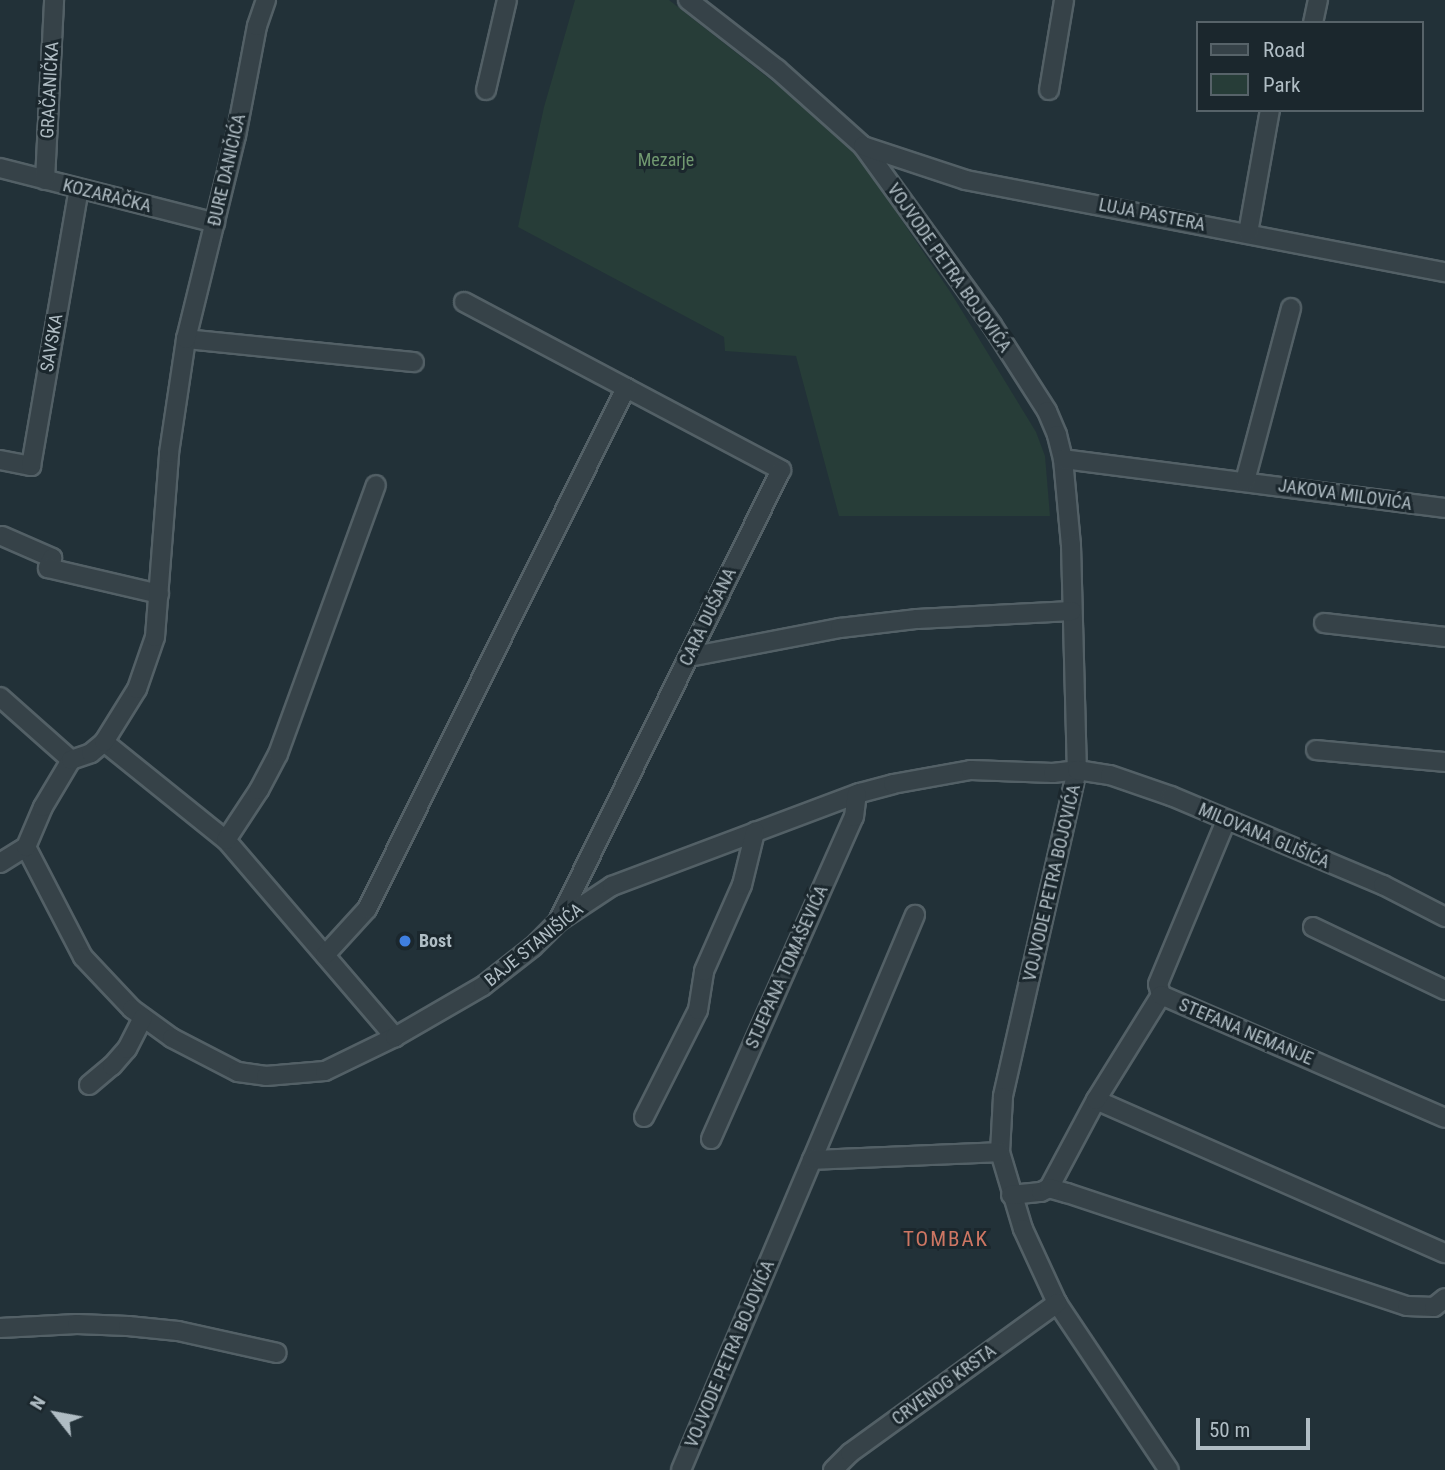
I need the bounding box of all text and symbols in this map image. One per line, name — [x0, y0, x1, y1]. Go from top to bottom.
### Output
legend — [1196, 21, 1424, 112]
text: Road — [1263, 38, 1305, 62]
street label: GRAČANIČKA — [37, 41, 63, 139]
text: Park — [1263, 73, 1300, 97]
street label: ĐURE DANIČIĆA — [204, 112, 250, 228]
park label: Mezarje — [638, 149, 694, 171]
street label: KOZARAČKA — [61, 175, 153, 217]
street label: VOJVODE PETRA BOJOVIĆA — [882, 179, 1016, 357]
street label: LUJA PASTERA — [1097, 194, 1207, 236]
street label: SAVSKA — [36, 312, 68, 374]
street label: JAKOVA MILOVIĆA — [1277, 475, 1413, 515]
street label: CARA DUŠANA — [675, 564, 741, 670]
street label: VOJVODE PETRA BOJOVIĆA — [1019, 782, 1085, 984]
street label: MILOVANA GLIŠIĆA — [1195, 799, 1333, 873]
street label: STJEPANA TOMAŠEVIĆA — [741, 882, 833, 1052]
street label: BAJE STANIŠIĆA — [480, 899, 588, 991]
place label: Bost — [419, 930, 452, 952]
marker: Bost — [397, 933, 413, 949]
street label: STEFANA NEMANJE — [1175, 994, 1317, 1070]
district label: TOMBAK — [904, 1226, 988, 1252]
street label: VOJVODE PETRA BOJOVIĆA — [681, 1257, 779, 1451]
street label: CRVENOG KRSTA — [888, 1340, 1000, 1430]
north arrow — [21, 1379, 91, 1449]
text: N — [25, 1392, 50, 1414]
scale bar — [1200, 1404, 1314, 1448]
text: 50 m — [1209, 1418, 1250, 1442]

